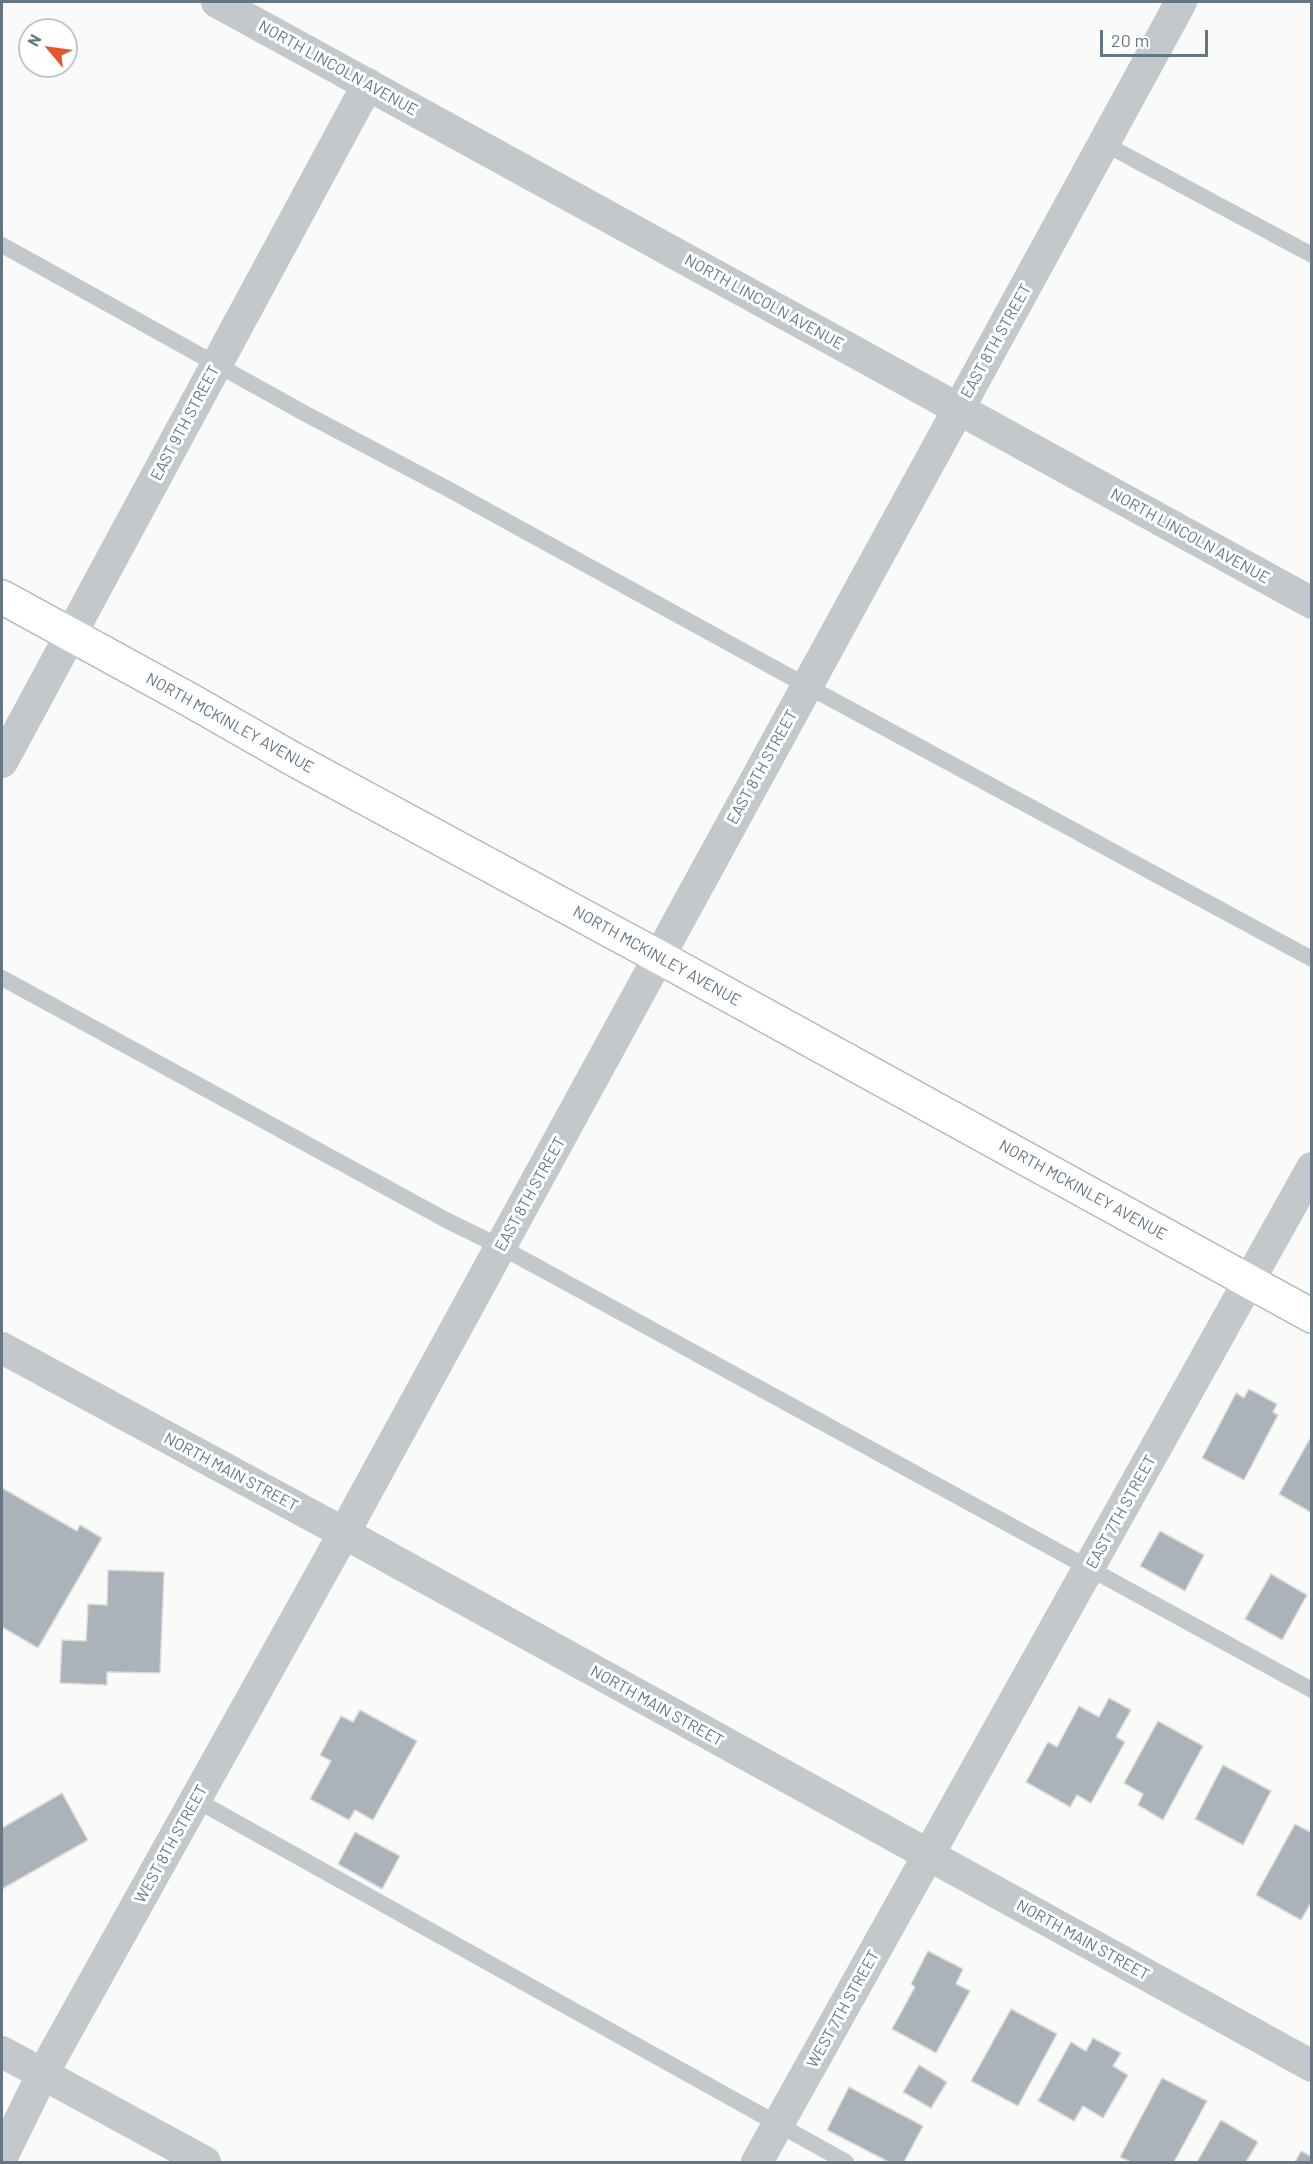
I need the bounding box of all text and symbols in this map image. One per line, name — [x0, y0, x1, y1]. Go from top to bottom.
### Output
street label: NORTH LINCOLN AVENUE — [255, 16, 421, 120]
north arrow — [18, 18, 78, 78]
scale bar — [1103, 18, 1211, 56]
text: 20 m — [1111, 29, 1149, 51]
text: N — [23, 31, 44, 49]
street label: NORTH LINCOLN AVENUE — [681, 250, 847, 354]
street label: EAST 8TH STREET — [957, 281, 1035, 401]
street label: EAST 9TH STREET — [147, 362, 223, 484]
street label: NORTH LINCOLN AVENUE — [1107, 484, 1273, 588]
street label: NORTH MCKINLEY AVENUE — [143, 669, 317, 777]
street label: EAST 8TH STREET — [723, 707, 801, 827]
street label: NORTH MCKINLEY AVENUE — [570, 902, 744, 1010]
street label: EAST 8TH STREET — [491, 1134, 569, 1254]
street label: NORTH MCKINLEY AVENUE — [996, 1136, 1170, 1244]
street label: NORTH MAIN STREET — [161, 1429, 301, 1515]
street label: EAST 7TH STREET — [1082, 1452, 1160, 1572]
street label: NORTH MAIN STREET — [587, 1661, 727, 1751]
street label: WEST 8TH STREET — [131, 1781, 211, 1907]
street label: NORTH MAIN STREET — [1013, 1895, 1153, 1985]
street label: WEST 7TH STREET — [803, 1947, 883, 2071]

